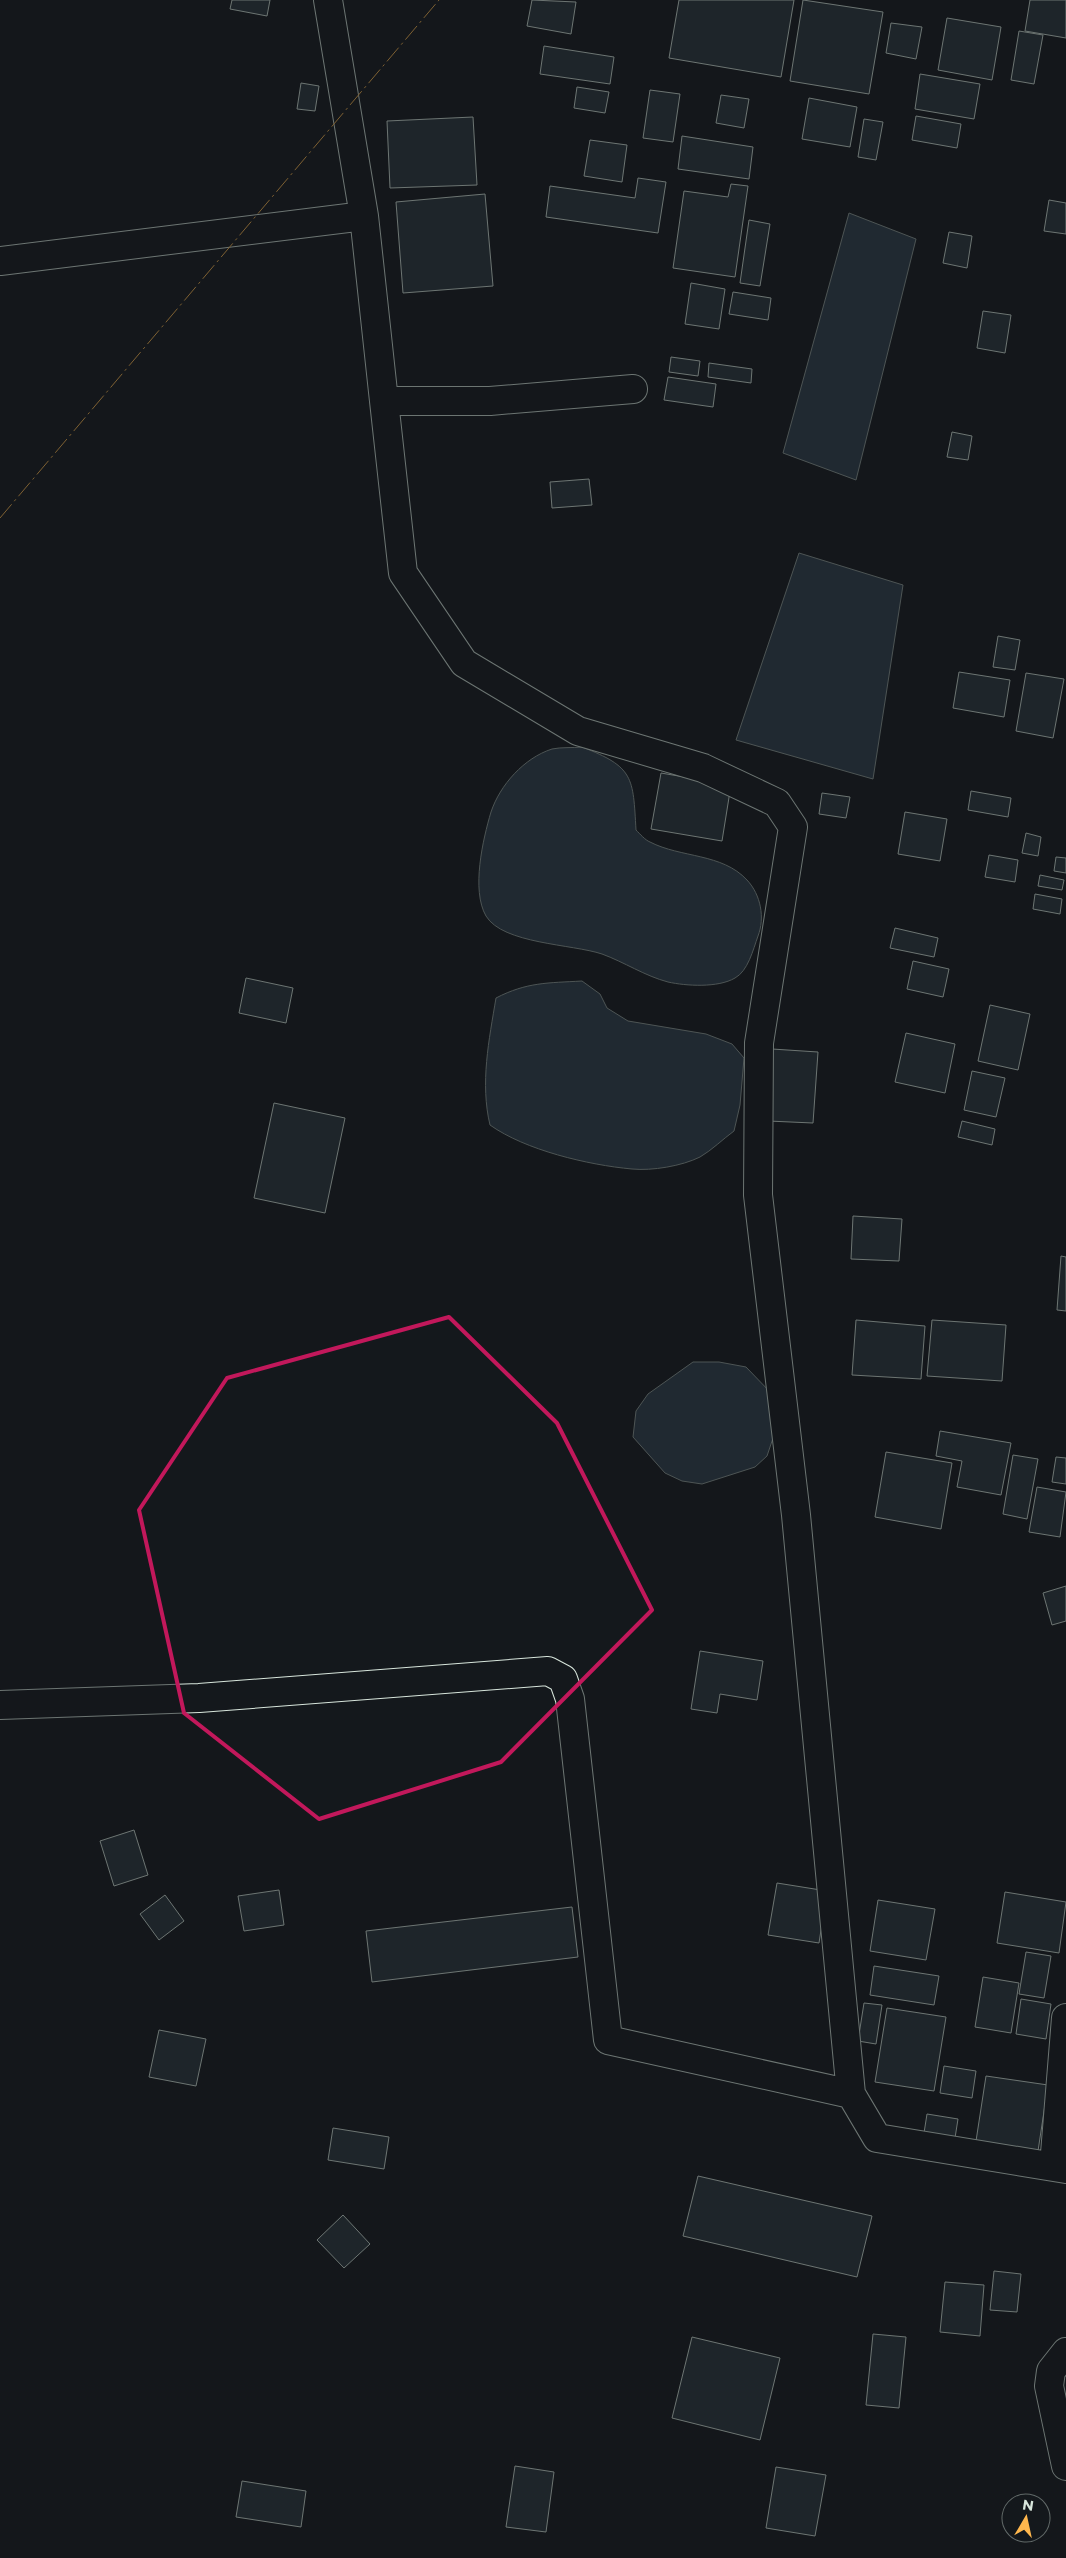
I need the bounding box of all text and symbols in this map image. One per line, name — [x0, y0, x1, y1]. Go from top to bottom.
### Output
north arrow — [1001, 2493, 1051, 2543]
text: N — [1021, 2495, 1035, 2515]

